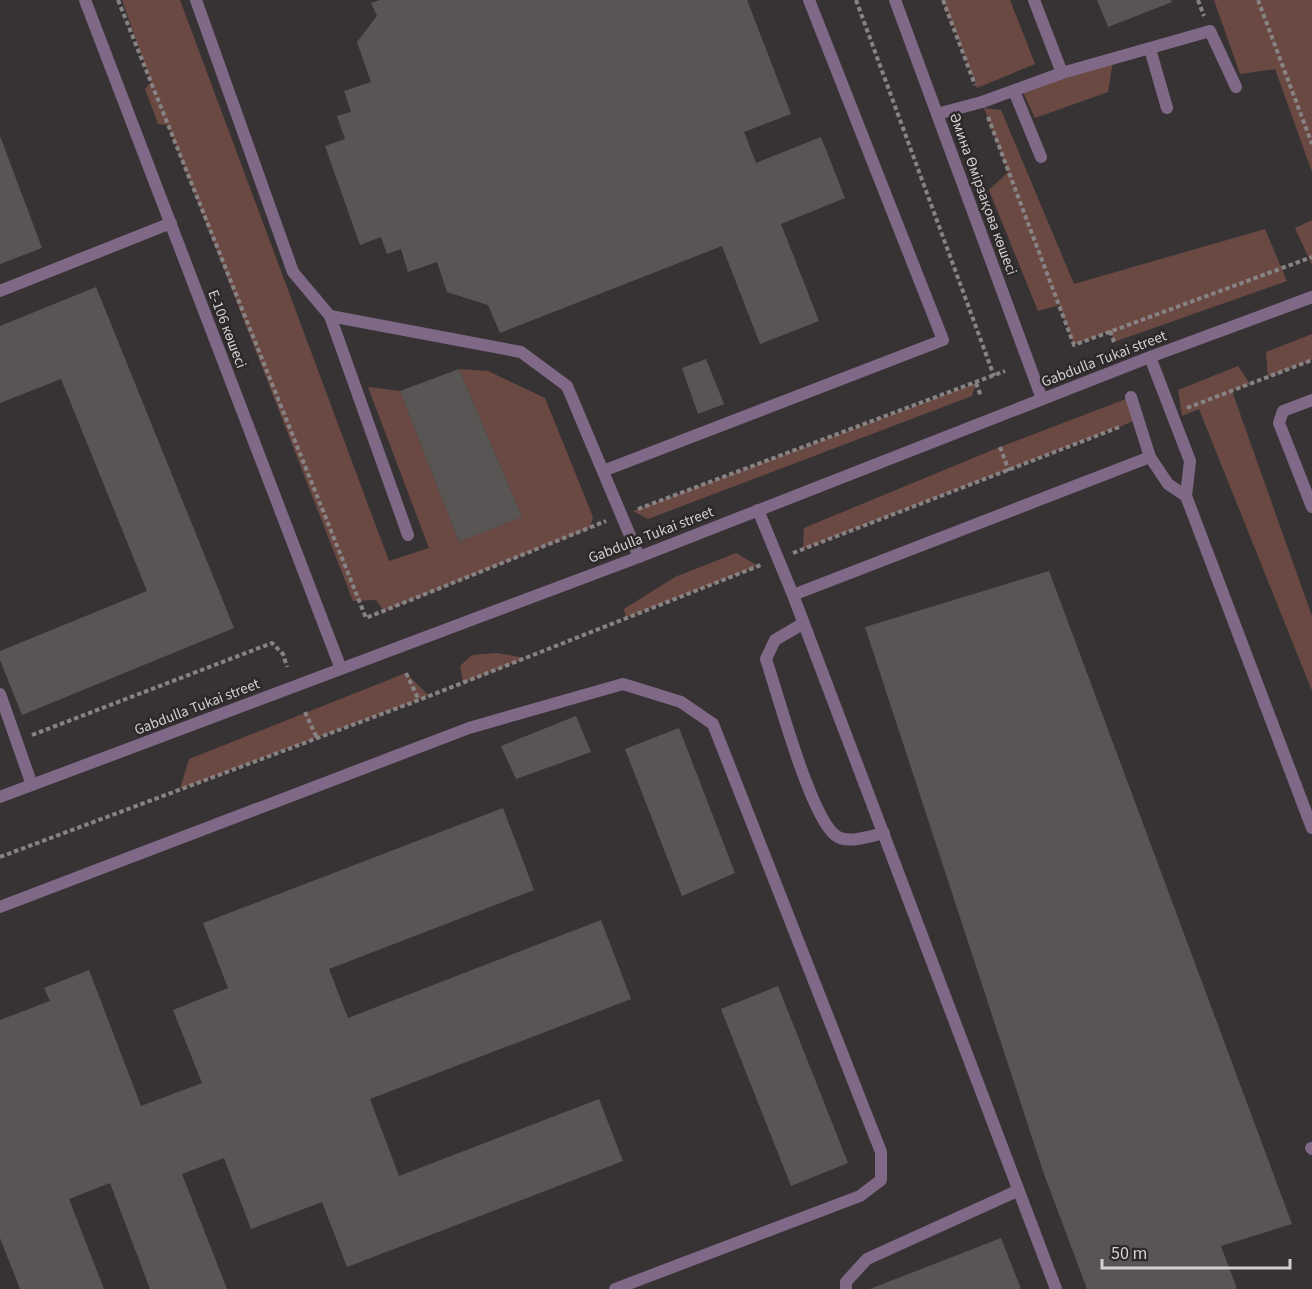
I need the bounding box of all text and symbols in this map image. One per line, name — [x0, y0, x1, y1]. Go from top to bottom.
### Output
street label: Әмина Өмірзақова көшесі — [944, 110, 1022, 278]
street label: Е-106 көшесі — [202, 287, 252, 371]
street label: Gabdulla Tukai street — [1038, 325, 1170, 393]
street label: Gabdulla Tukai street — [585, 501, 717, 569]
street label: Gabdulla Tukai street — [131, 673, 263, 741]
scale bar — [1102, 1232, 1290, 1270]
text: 50 m — [1111, 1241, 1147, 1266]

